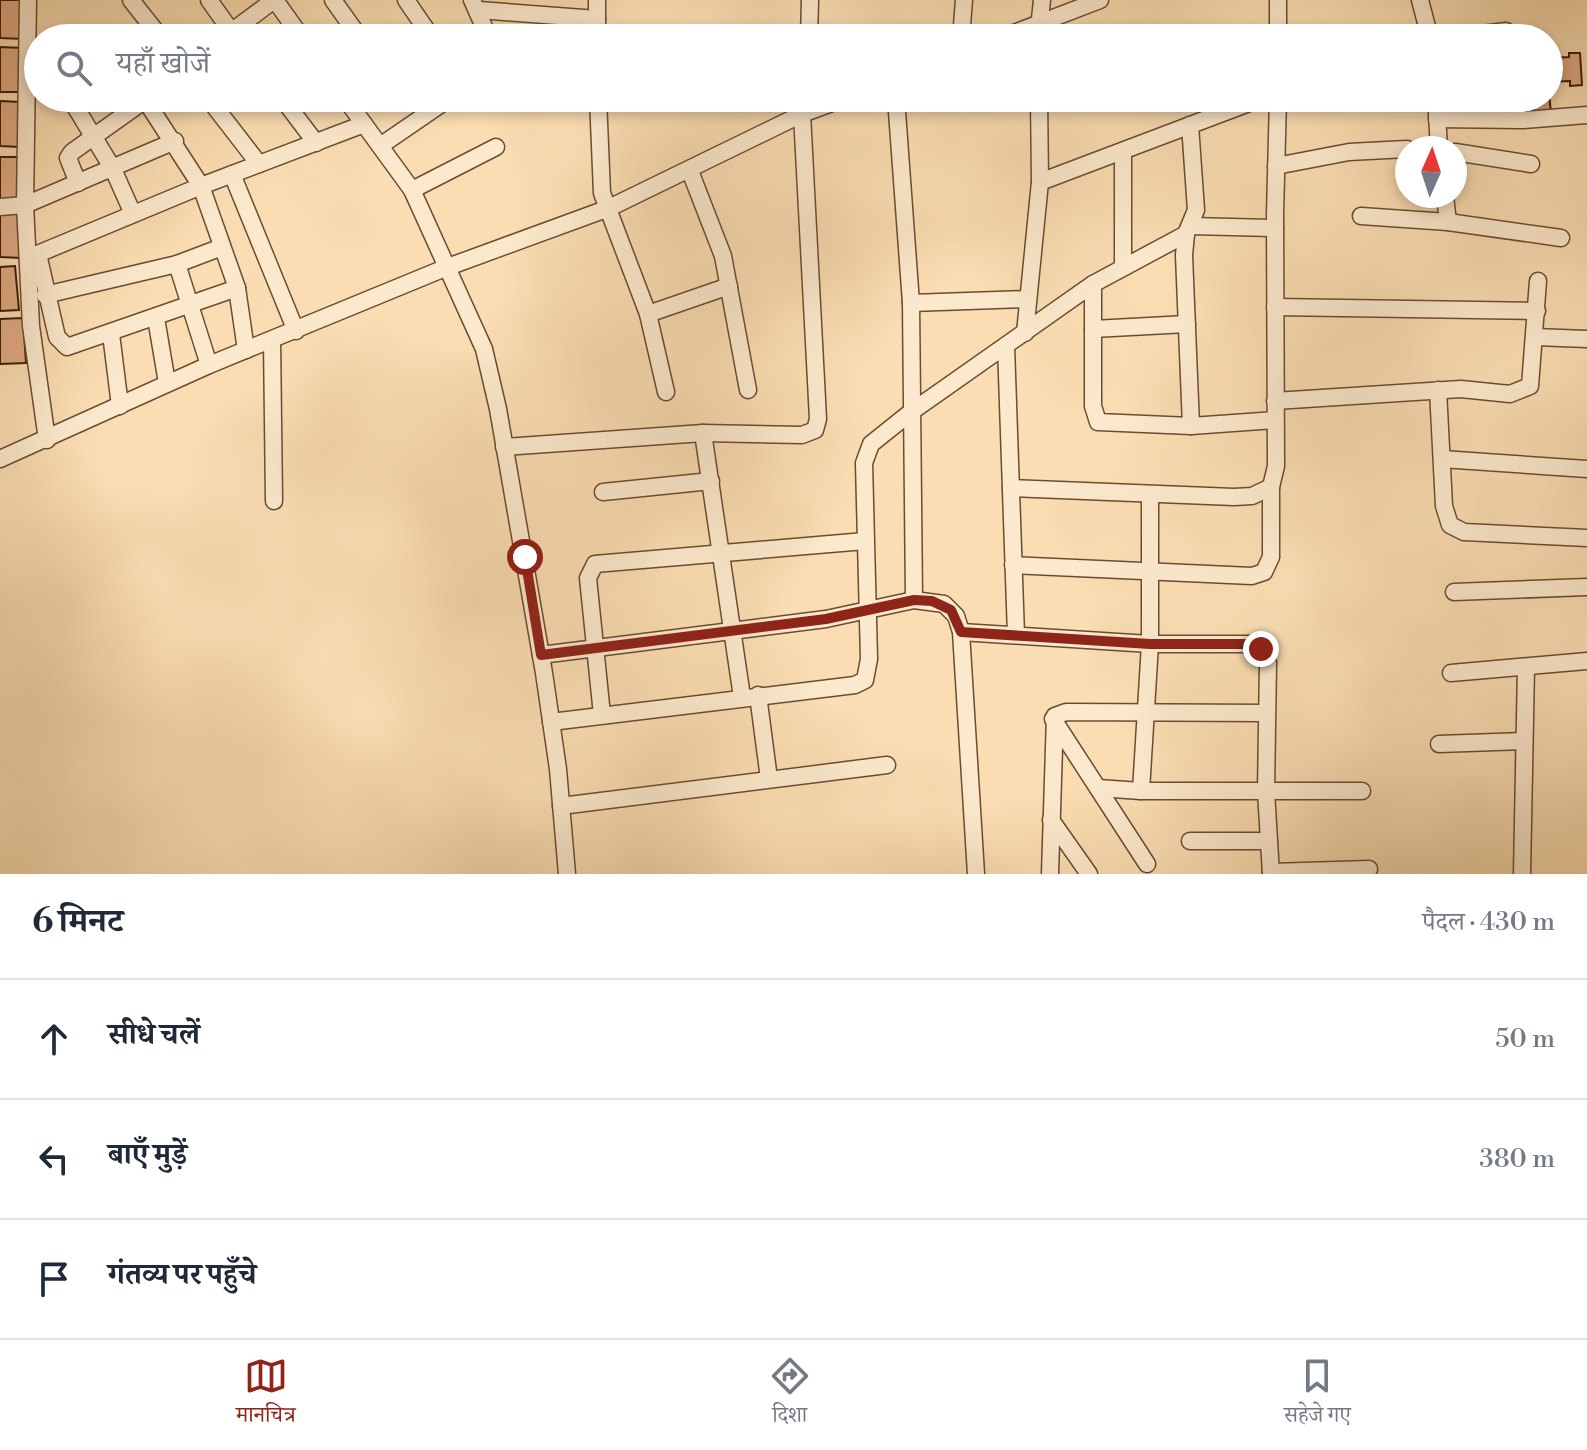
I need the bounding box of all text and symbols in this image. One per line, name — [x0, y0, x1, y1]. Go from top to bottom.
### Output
search box — [24, 24, 1563, 112]
text: यहाँ खोजें — [116, 45, 210, 83]
icon: search — [52, 46, 96, 90]
north arrow — [1395, 136, 1467, 208]
route start — [507, 539, 543, 575]
route end — [1243, 631, 1279, 667]
text: 6 मिनट — [32, 901, 123, 943]
text: पैदल · 430 m — [1422, 906, 1555, 938]
text: सीधे चलें — [108, 1016, 200, 1054]
icon: ahead — [32, 1017, 76, 1061]
text: 50 m — [1495, 1023, 1555, 1055]
text: बाएँ मुड़ें — [108, 1136, 187, 1174]
icon: left — [32, 1137, 76, 1181]
text: 380 m — [1479, 1143, 1555, 1175]
text: गंतव्य पर पहुँचे — [108, 1256, 256, 1294]
icon: arrive — [32, 1257, 76, 1301]
tab: मानचित्र — [236, 1354, 296, 1436]
tab: दिशा — [768, 1354, 812, 1436]
tab: सहेजे गए — [1284, 1354, 1351, 1436]

